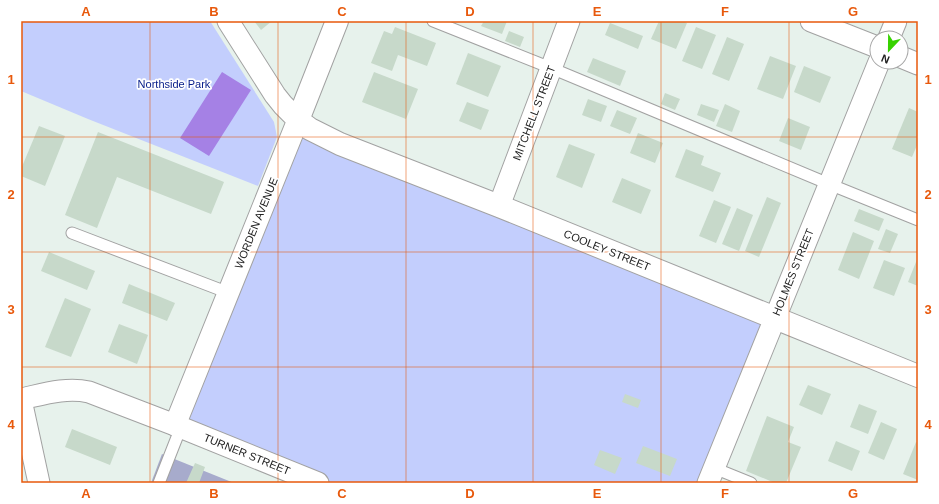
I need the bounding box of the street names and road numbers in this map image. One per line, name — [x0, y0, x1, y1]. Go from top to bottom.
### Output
street label: MITCHELL STREET — [510, 64, 558, 162]
street label: WORDEN AVENUE — [232, 176, 280, 270]
street label: HOLMES STREET — [770, 226, 816, 317]
street label: COOLEY STREET — [562, 227, 652, 273]
street label: TURNER STREET — [202, 431, 292, 477]

